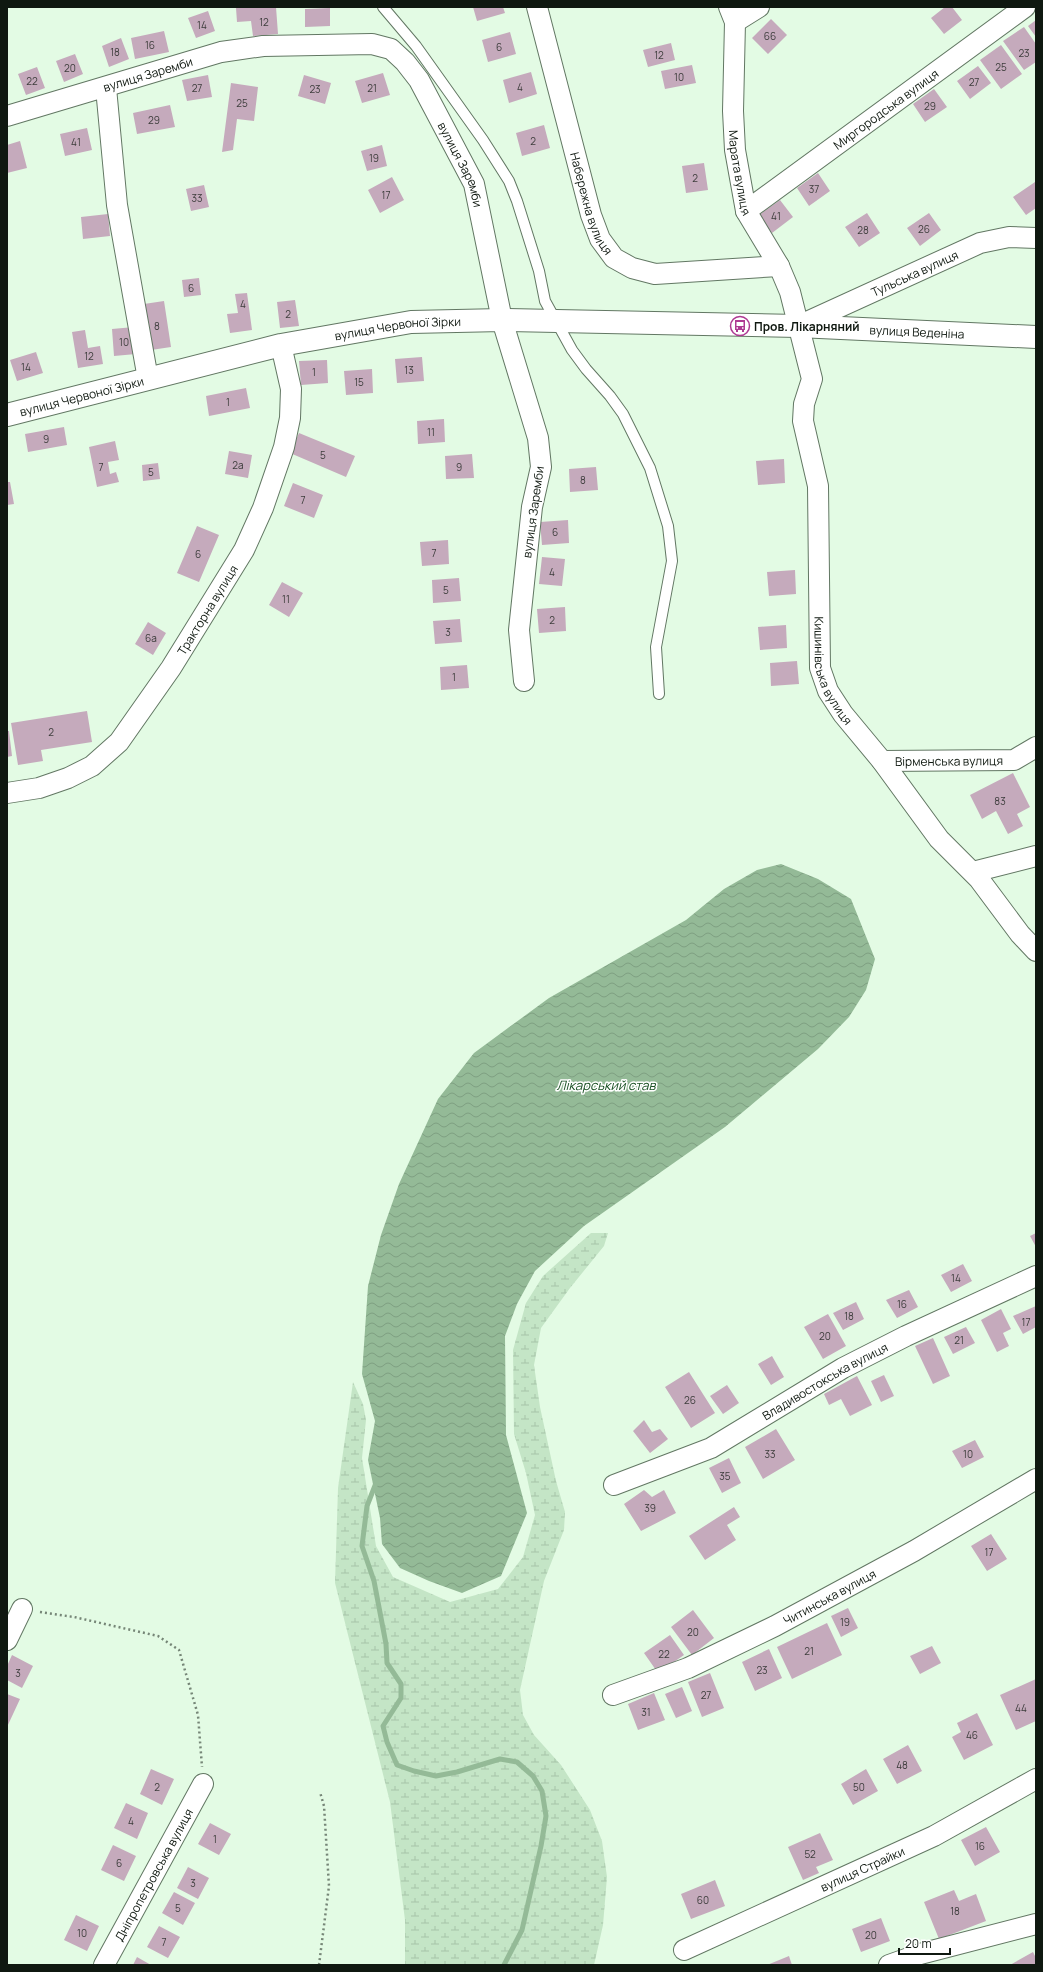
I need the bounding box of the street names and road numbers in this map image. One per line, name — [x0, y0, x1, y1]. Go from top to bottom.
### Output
street label: вулиця Заремби — [101, 52, 195, 95]
street label: Миргородська вулиця — [830, 65, 942, 153]
street label: вулиця Заремби — [434, 119, 487, 209]
street label: Марата вулиця — [725, 129, 755, 219]
street label: Набережна вулиця — [567, 150, 617, 258]
street label: Тульська вулиця — [868, 246, 961, 300]
street label: вулиця Червоної Зірки — [333, 312, 461, 344]
street label: вулиця Веденіна — [869, 321, 965, 342]
street label: вулиця Червоної Зірки — [18, 372, 145, 420]
street label: вулиця Заремби — [518, 465, 548, 559]
street label: Тракторна вулиця — [173, 561, 241, 658]
street label: Кишинівська вулиця — [811, 616, 857, 728]
street label: Вірменська вулиця — [895, 752, 1003, 769]
street label: Владивостокська вулиця — [759, 1338, 891, 1424]
street label: Читинська вулиця — [780, 1565, 879, 1629]
street label: Дніпропетровська вулиця — [110, 1805, 197, 1944]
street label: вулиця Страйки — [818, 1842, 907, 1895]

